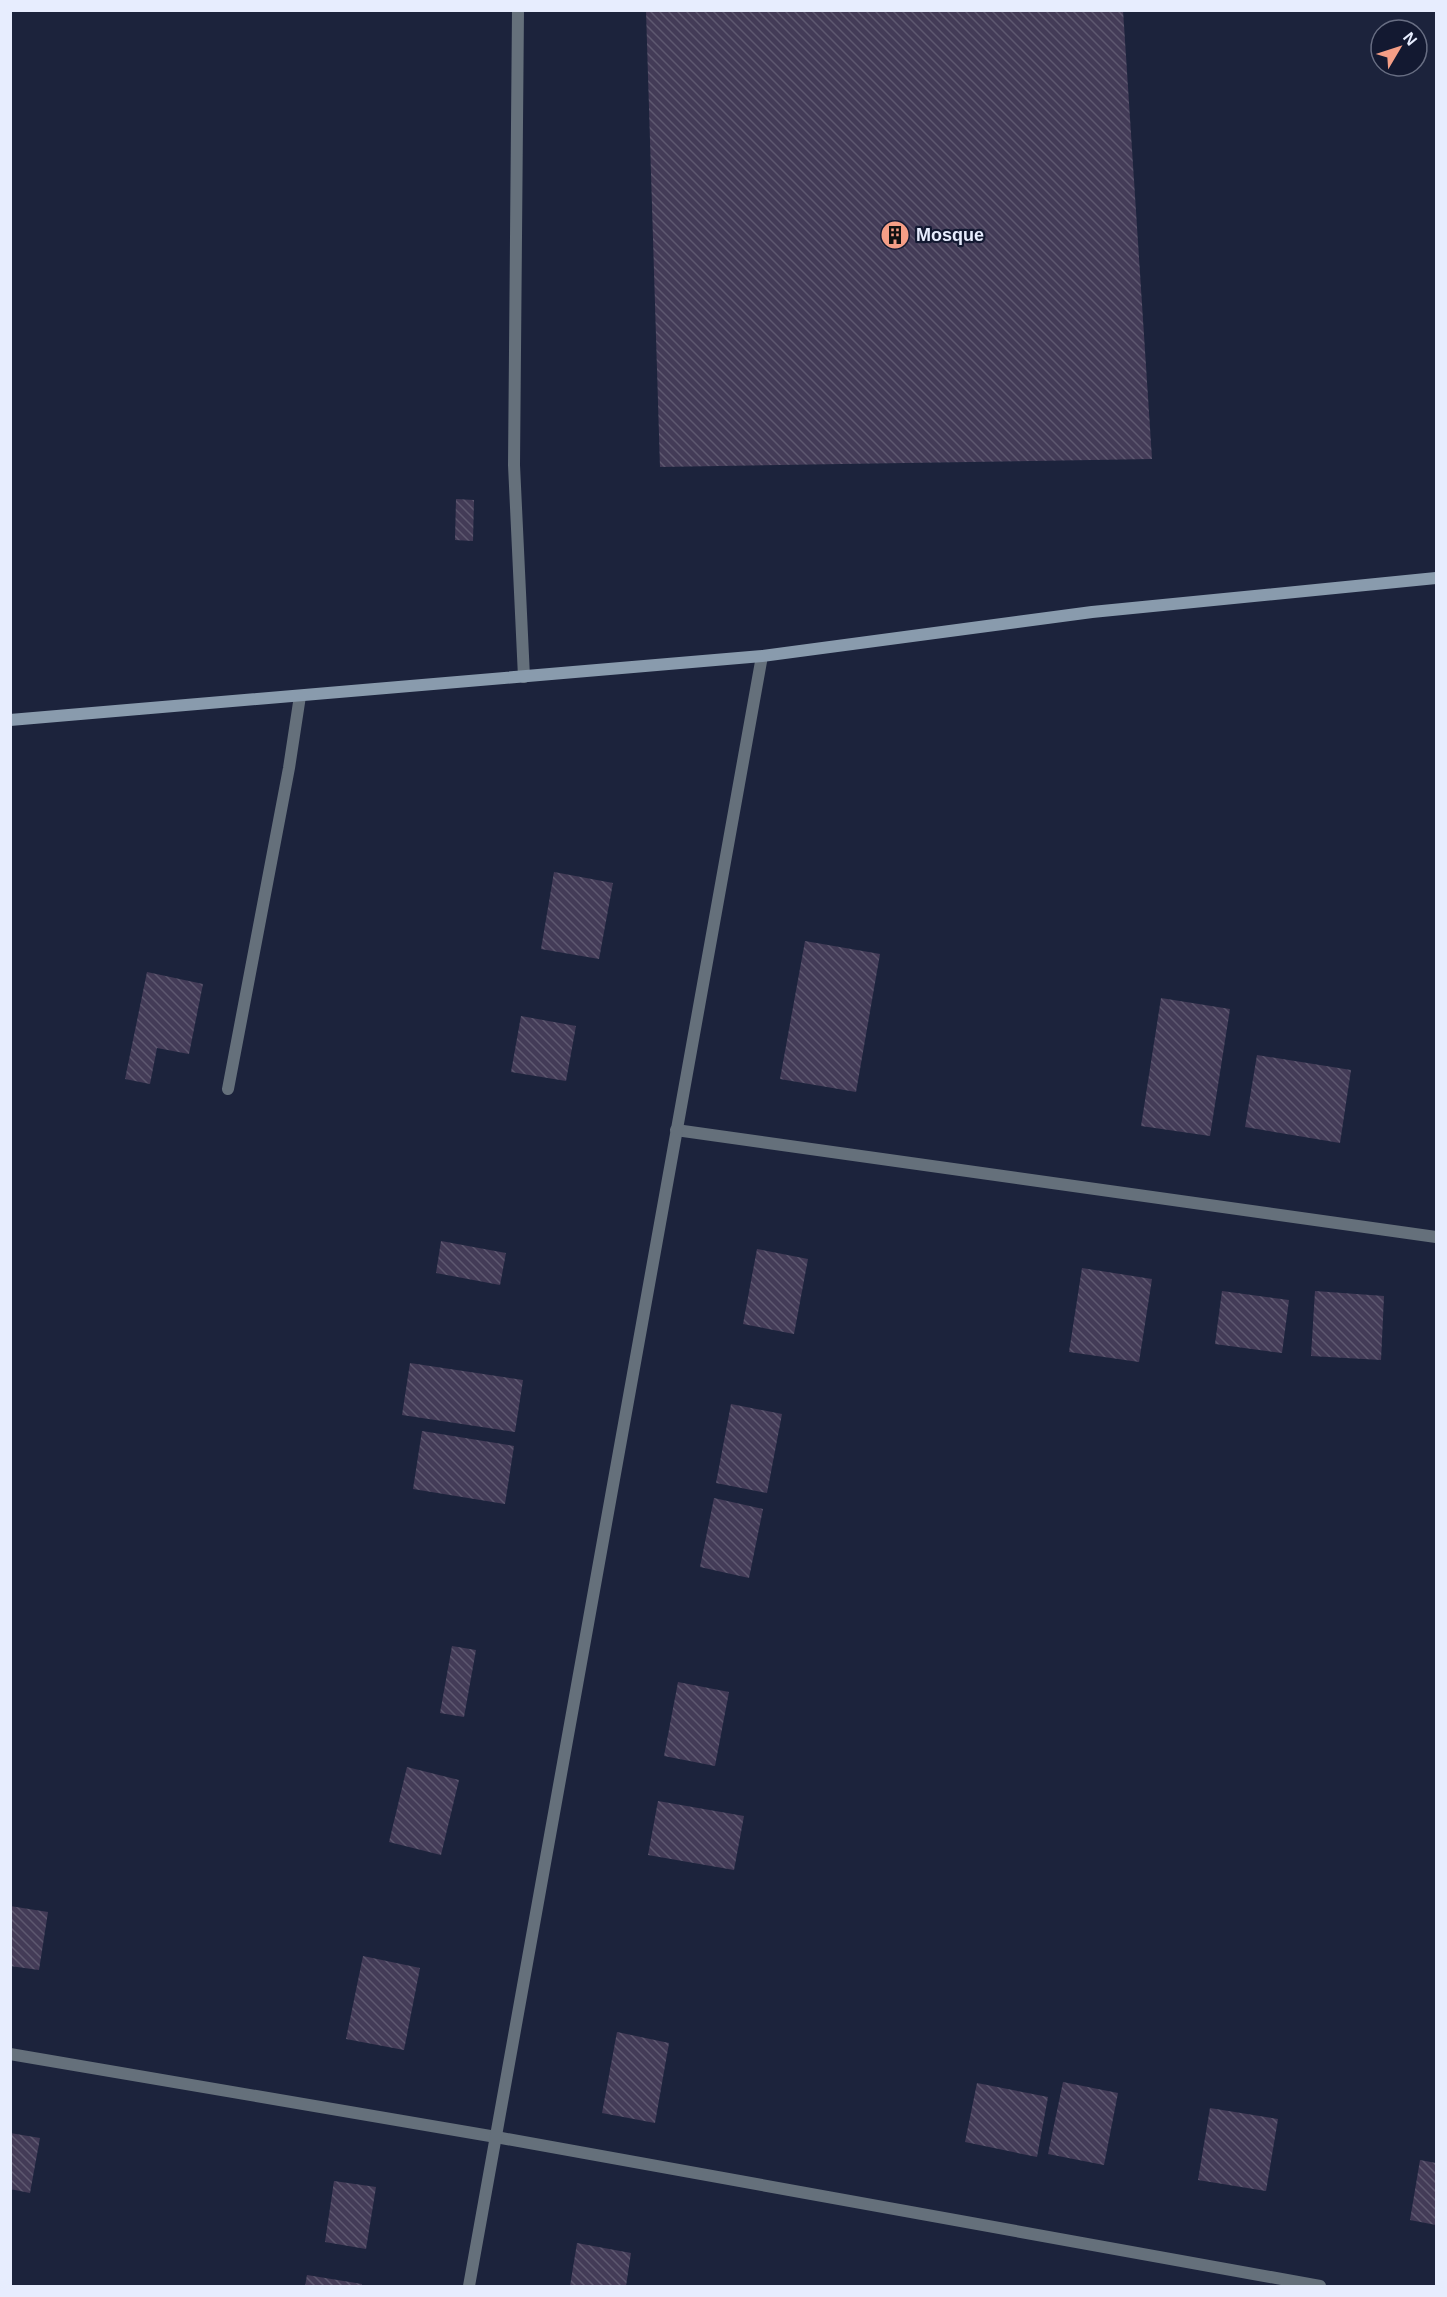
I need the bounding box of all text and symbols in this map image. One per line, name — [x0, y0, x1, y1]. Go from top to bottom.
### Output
north arrow — [1369, 18, 1429, 78]
text: N — [1400, 29, 1421, 49]
building icon: Mosque — [879, 219, 911, 251]
place label: Mosque — [916, 225, 984, 245]

